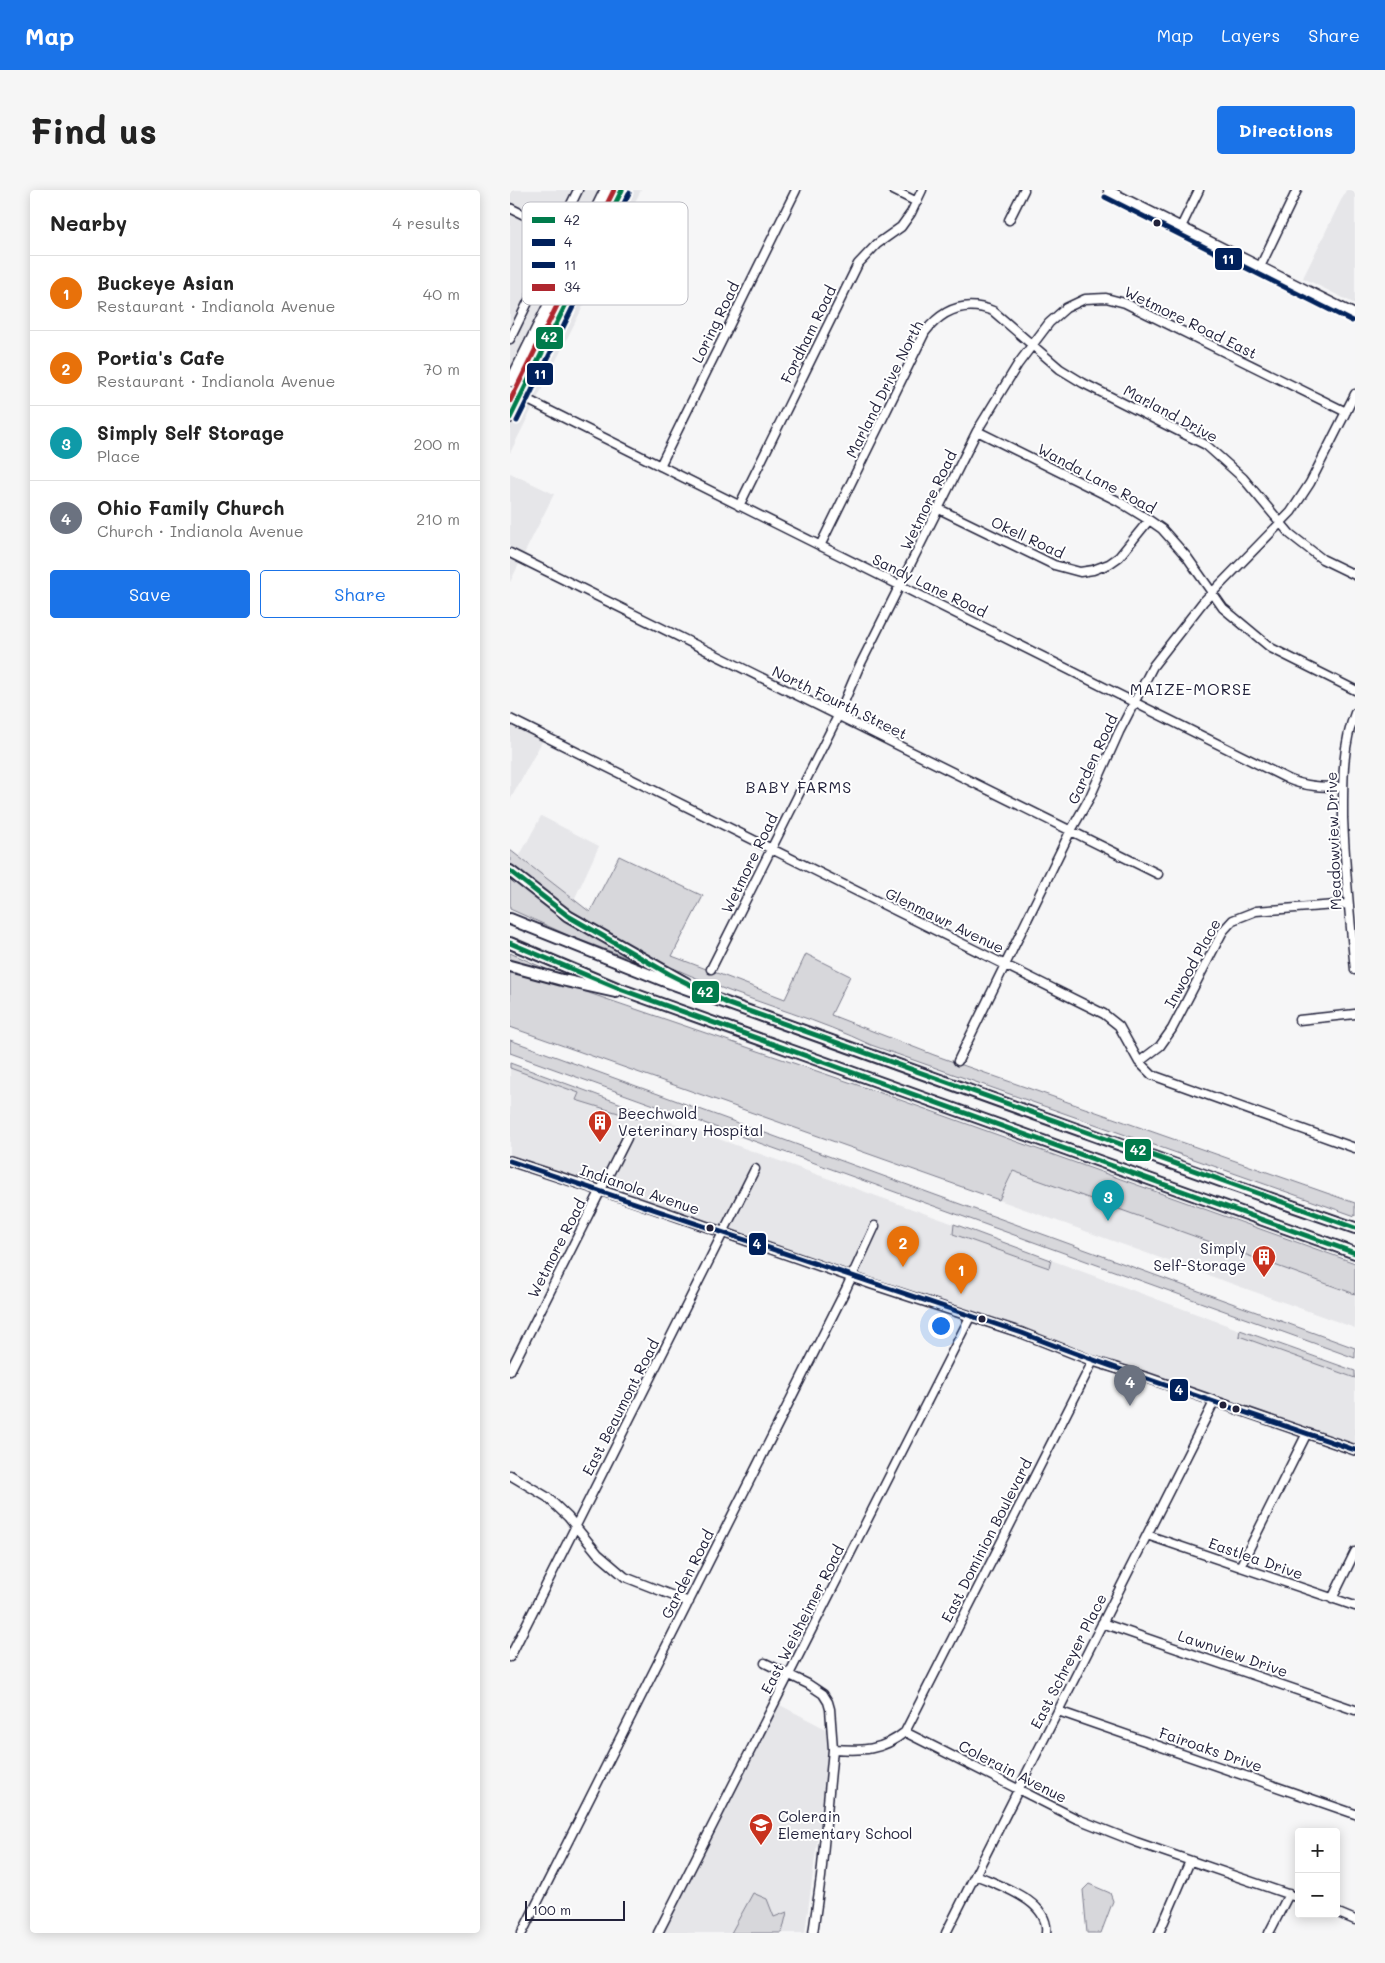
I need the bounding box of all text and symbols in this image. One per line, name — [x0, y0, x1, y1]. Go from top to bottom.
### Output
text: Map — [25, 20, 74, 51]
text: Map — [1157, 23, 1193, 47]
text: Layers — [1221, 23, 1280, 47]
text: Share — [1308, 23, 1360, 47]
button: Directions — [1217, 106, 1355, 154]
text: Find us — [30, 107, 157, 153]
legend — [522, 202, 688, 305]
text: Nearby — [50, 209, 127, 236]
text: 42 — [564, 210, 580, 229]
text: 4 results — [392, 212, 460, 233]
unlabelled marker — [1152, 218, 1162, 228]
text: 4 — [564, 232, 573, 251]
line badge: 11 — [1214, 247, 1243, 271]
text: 11 — [1222, 249, 1234, 268]
text: 11 — [564, 255, 577, 274]
text: Buckeye Asian — [97, 270, 234, 295]
text: 34 — [564, 277, 581, 296]
street label: Loring Road — [687, 278, 743, 366]
street label: Wetmore Road East — [1121, 281, 1261, 363]
street label: Fordham Road — [776, 282, 840, 386]
text: 1 — [62, 283, 70, 304]
text: 40 m — [423, 283, 460, 304]
text: Restaurant · Indianola Avenue — [97, 295, 336, 316]
street label: Marland Drive North — [841, 317, 927, 461]
line badge: 42 — [535, 326, 564, 350]
text: 42 — [541, 327, 558, 346]
text: Portia's Cafe — [97, 345, 225, 370]
text: 2 — [62, 358, 70, 379]
text: 70 m — [423, 358, 460, 379]
line badge: 11 — [526, 362, 554, 386]
text: 11 — [534, 364, 546, 383]
text: Restaurant · Indianola Avenue — [97, 370, 336, 391]
street label: Marland Drive — [1120, 380, 1222, 446]
text: Simply Self Storage — [97, 420, 284, 445]
text: 3 — [61, 433, 71, 454]
text: 200 m — [413, 433, 460, 454]
street label: Wanda Lane Road — [1034, 438, 1160, 518]
text: Place — [97, 445, 140, 466]
street label: Wetmore Road — [895, 447, 961, 553]
text: Ohio Family Church — [97, 495, 284, 520]
text: 4 — [61, 508, 71, 529]
text: 210 m — [416, 508, 460, 529]
street label: Okell Road — [988, 511, 1068, 563]
text: Church · Indianola Avenue — [97, 520, 304, 541]
street label: Sandy Lane Road — [869, 549, 991, 621]
button: Save — [50, 570, 250, 618]
button: Share — [260, 570, 460, 618]
street label: North Fourth Street — [769, 661, 911, 743]
district label: MAIZE-MORSE — [1130, 678, 1252, 699]
street label: Garden Road — [1062, 711, 1122, 807]
street label: Meadowview Drive — [1321, 771, 1345, 911]
district label: BABY FARMS — [746, 776, 852, 797]
street label: Wetmore Road — [716, 810, 782, 916]
street label: Glenmawr Avenue — [882, 883, 1008, 957]
street label: Inwood Place — [1159, 915, 1225, 1011]
line badge: 42 — [691, 980, 720, 1004]
text: 42 — [697, 982, 714, 1001]
place label: Beechwold Veterinary Hospital — [618, 1103, 763, 1140]
building icon: Beechwold Veterinary Hospital — [587, 1109, 613, 1143]
line badge: 42 — [1124, 1138, 1152, 1162]
text: 42 — [1130, 1140, 1147, 1159]
street label: Indianola Avenue — [577, 1159, 703, 1219]
pin: 3 — [1092, 1180, 1124, 1221]
street label: Wetmore Road — [522, 1195, 590, 1301]
unlabelled marker — [705, 1223, 715, 1233]
pin: 2 — [887, 1226, 919, 1267]
line badge: 4 — [748, 1232, 767, 1256]
text: 4 — [753, 1234, 762, 1253]
place label: Simply Self-Storage — [1154, 1238, 1246, 1275]
building icon: Simply Self-Storage — [1251, 1244, 1277, 1278]
pin: 1 — [945, 1253, 977, 1294]
your location — [928, 1313, 954, 1339]
unlabelled marker — [977, 1314, 987, 1324]
street label: East Beaumont Road — [577, 1335, 663, 1479]
pin: 4 — [1114, 1365, 1146, 1406]
line badge: 4 — [1169, 1378, 1189, 1402]
text: 4 — [1175, 1380, 1184, 1399]
unlabelled marker — [1218, 1400, 1228, 1410]
unlabelled marker — [1231, 1404, 1241, 1414]
street label: East Dominion Boulevard — [936, 1455, 1036, 1625]
street label: Garden Road — [656, 1526, 718, 1622]
street label: Eastlea Drive — [1206, 1532, 1306, 1584]
street label: East Weisheimer Road — [756, 1541, 848, 1697]
street label: East Schreyer Place — [1025, 1590, 1111, 1732]
street label: Lawnview Drive — [1175, 1625, 1291, 1681]
street label: Fairoaks Drive — [1157, 1722, 1265, 1776]
street label: Colerain Avenue — [955, 1735, 1071, 1807]
place label: Colerain Elementary School — [778, 1806, 913, 1843]
school or university icon: Colerain Elementary School — [748, 1812, 774, 1846]
map controls — [1295, 1828, 1340, 1918]
button: + — [1295, 1828, 1340, 1873]
button: − — [1295, 1873, 1340, 1918]
scale bar — [525, 1898, 625, 1921]
text: 100 m — [532, 1900, 571, 1919]

